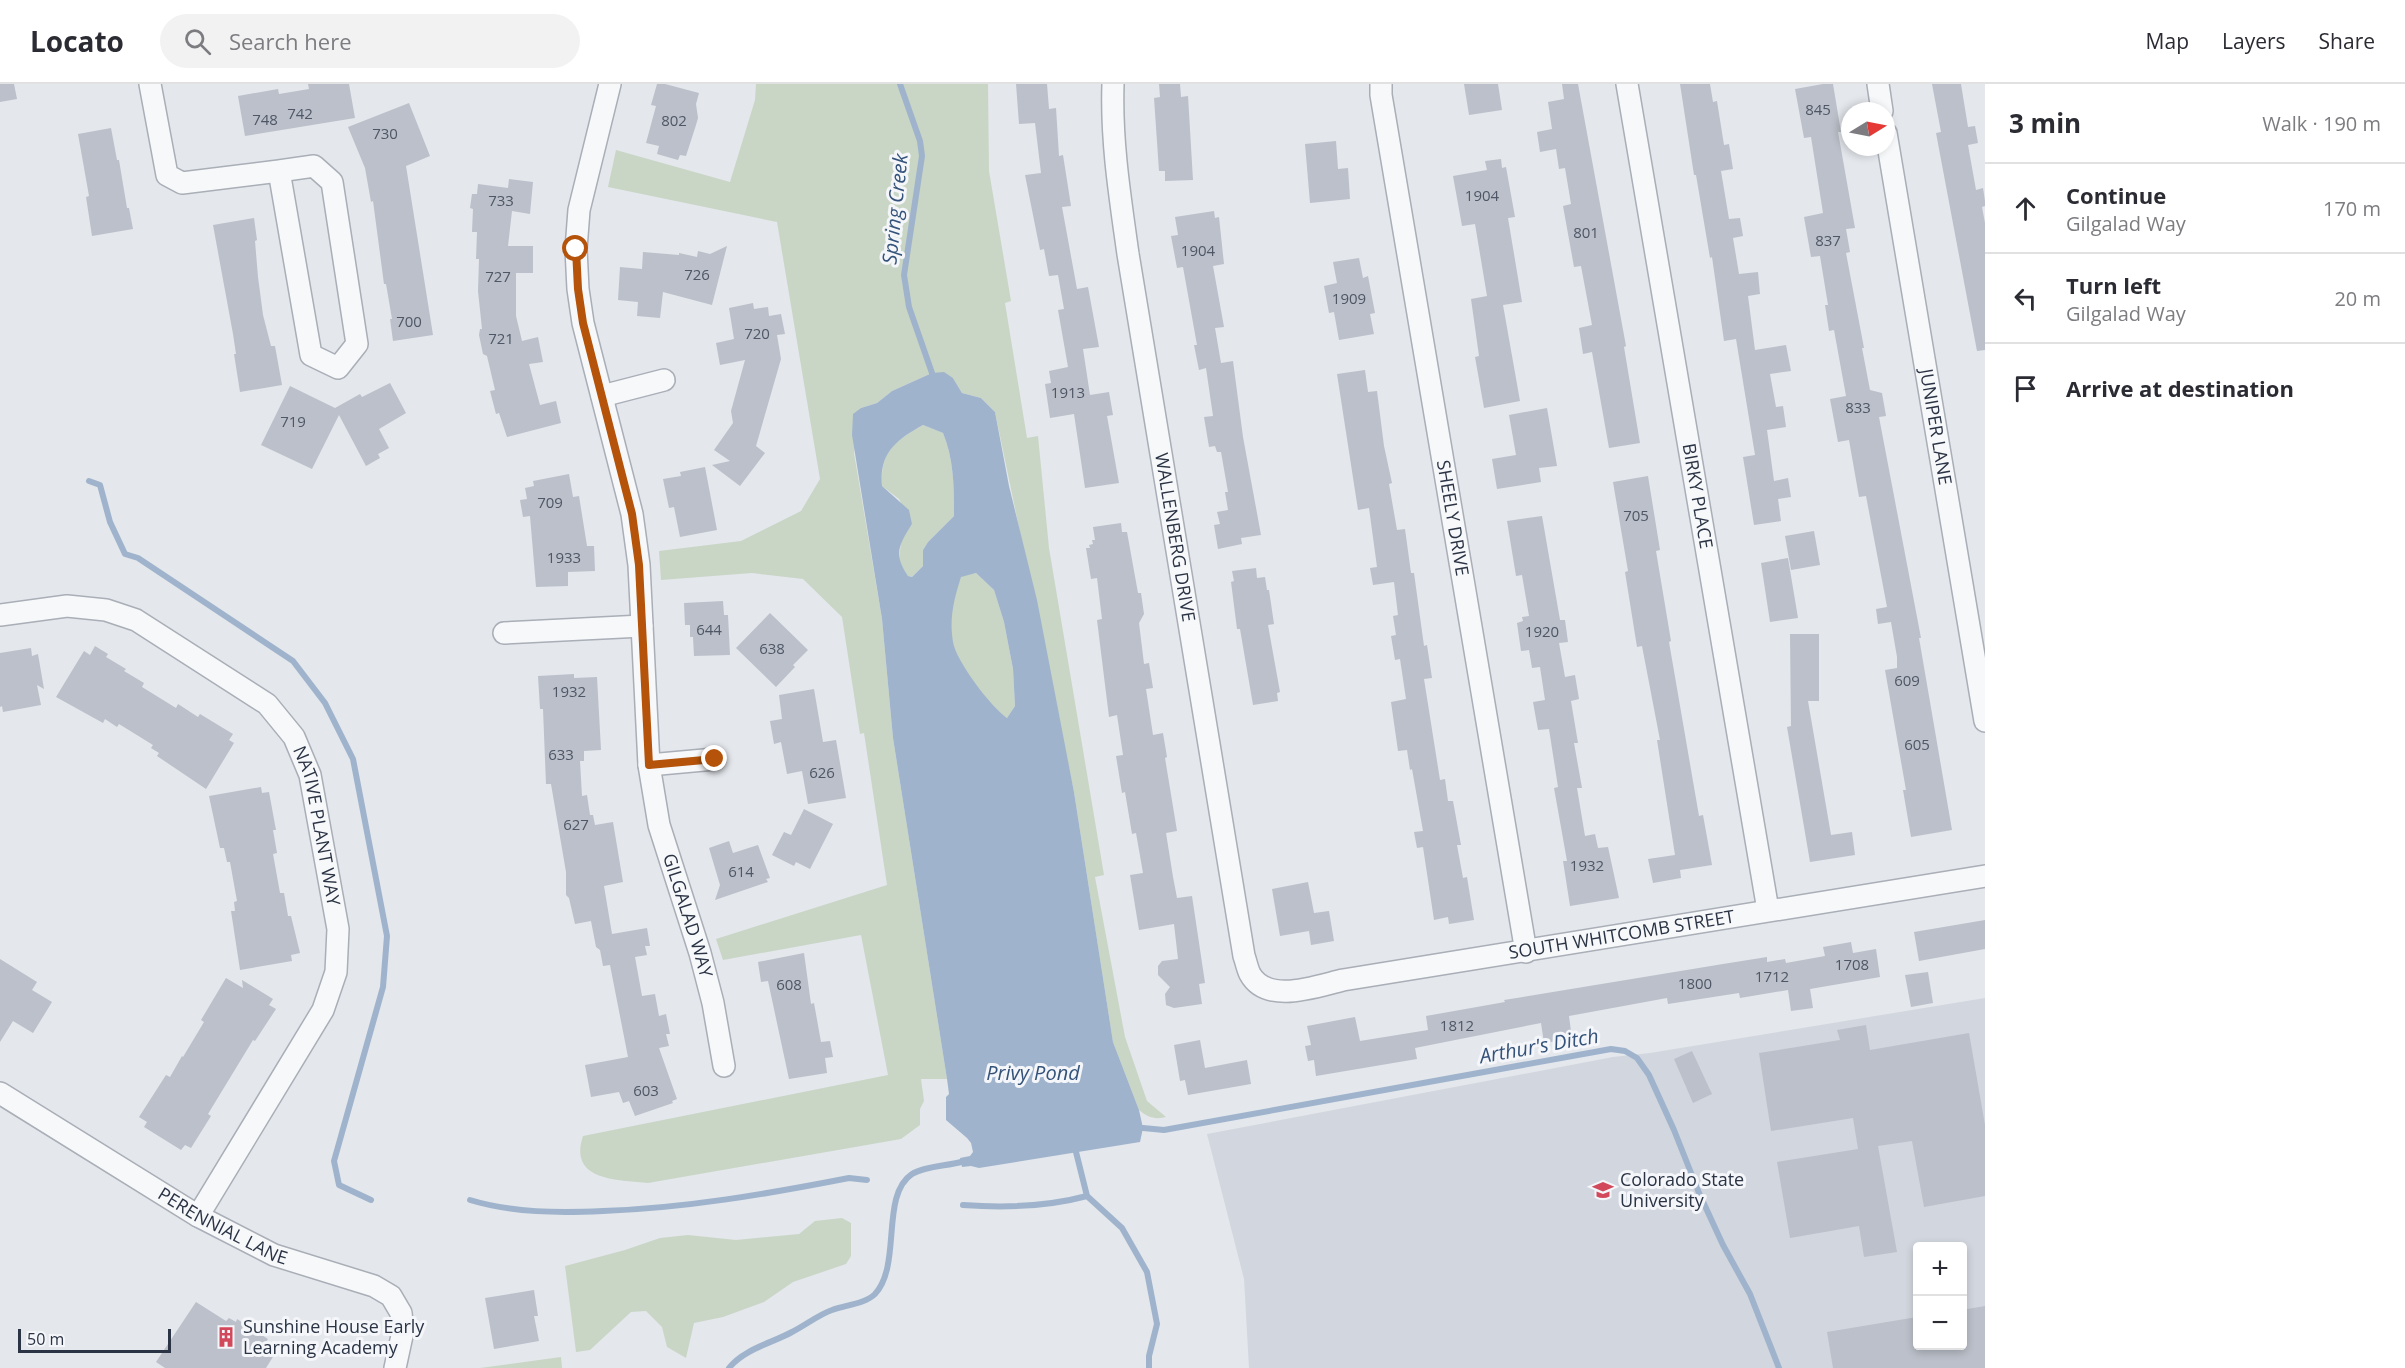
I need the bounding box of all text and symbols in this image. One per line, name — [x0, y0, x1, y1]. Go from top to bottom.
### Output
search box — [160, 14, 580, 68]
text: Locato — [30, 22, 124, 60]
icon: search — [181, 25, 214, 58]
text: Search here — [229, 26, 352, 56]
text: Map — [2146, 27, 2189, 55]
text: Layers — [2222, 27, 2286, 55]
text: Share — [2319, 27, 2375, 55]
house number: 845 — [1805, 99, 1831, 119]
north arrow — [1841, 102, 1895, 156]
house number: 742 — [287, 103, 313, 123]
text: 3 min — [2009, 105, 2081, 141]
house number: 748 — [252, 109, 278, 129]
house number: 802 — [661, 110, 687, 130]
text: Walk · 190 m — [2262, 110, 2381, 137]
house number: 730 — [372, 123, 398, 143]
water label: Spring Creek — [875, 151, 914, 266]
text: Continue — [2066, 180, 2166, 210]
house number: 1904 — [1465, 185, 1500, 205]
house number: 733 — [488, 190, 514, 210]
icon: ahead — [2009, 192, 2042, 225]
text: 170 m — [2323, 195, 2381, 222]
text: Gilgalad Way — [2066, 210, 2186, 237]
house number: 801 — [1573, 222, 1599, 242]
house number: 837 — [1815, 230, 1841, 250]
route start — [562, 235, 588, 261]
house number: 1904 — [1181, 240, 1216, 260]
house number: 726 — [684, 264, 710, 284]
house number: 727 — [485, 266, 511, 286]
text: Turn left — [2066, 270, 2161, 300]
icon: left — [2009, 282, 2042, 315]
text: 20 m — [2334, 285, 2381, 312]
house number: 1909 — [1332, 288, 1366, 308]
text: Gilgalad Way — [2066, 300, 2186, 327]
house number: 700 — [396, 311, 422, 331]
house number: 720 — [744, 323, 770, 343]
house number: 721 — [488, 328, 514, 348]
street label: JUNIPER LANE — [1915, 365, 1958, 487]
icon: arrive — [2009, 372, 2042, 405]
text: Arrive at destination — [2066, 373, 2294, 403]
house number: 1913 — [1051, 382, 1085, 402]
house number: 833 — [1845, 397, 1871, 417]
house number: 719 — [280, 411, 306, 431]
street label: BIRKY PLACE — [1678, 441, 1719, 550]
street label: WALLENBERG DRIVE — [1150, 451, 1202, 623]
street label: SHEELY DRIVE — [1432, 458, 1475, 578]
house number: 709 — [537, 492, 563, 512]
house number: 705 — [1623, 505, 1649, 525]
house number: 1933 — [547, 547, 581, 567]
house number: 644 — [696, 619, 722, 639]
house number: 1920 — [1525, 621, 1559, 641]
house number: 638 — [759, 638, 785, 658]
house number: 609 — [1894, 670, 1920, 690]
house number: 1932 — [552, 681, 586, 701]
house number: 605 — [1904, 734, 1930, 754]
street label: NATIVE PLANT WAY — [288, 742, 347, 908]
house number: 633 — [548, 744, 574, 764]
route end — [701, 745, 727, 771]
house number: 626 — [809, 762, 835, 782]
house number: 627 — [563, 814, 589, 834]
street label: GILGALAD WAY — [658, 850, 719, 981]
house number: 1932 — [1570, 855, 1604, 875]
house number: 614 — [728, 861, 754, 881]
street label: SOUTH WHITCOMB STREET — [1507, 904, 1736, 964]
house number: 1708 — [1835, 954, 1869, 974]
house number: 1712 — [1755, 966, 1789, 986]
house number: 1800 — [1678, 973, 1712, 993]
house number: 608 — [776, 974, 802, 994]
house number: 1812 — [1440, 1015, 1474, 1035]
water label: Arthur's Ditch — [1475, 1022, 1601, 1070]
water label: Privy Pond — [986, 1059, 1080, 1086]
house number: 603 — [633, 1080, 659, 1100]
place label: Colorado State University — [1620, 1167, 1744, 1212]
school or university icon: Colorado State University — [1591, 1178, 1615, 1202]
street label: PERENNIAL LANE — [154, 1181, 291, 1269]
map controls — [1913, 1242, 1967, 1350]
button: + — [1913, 1242, 1967, 1296]
button: − — [1913, 1296, 1967, 1350]
place label: Sunshine House Early Learning Academy — [243, 1314, 425, 1359]
building icon: Sunshine House Early Learning Academy — [214, 1325, 238, 1349]
scale bar — [18, 1326, 171, 1354]
text: 50 m — [27, 1328, 64, 1350]

